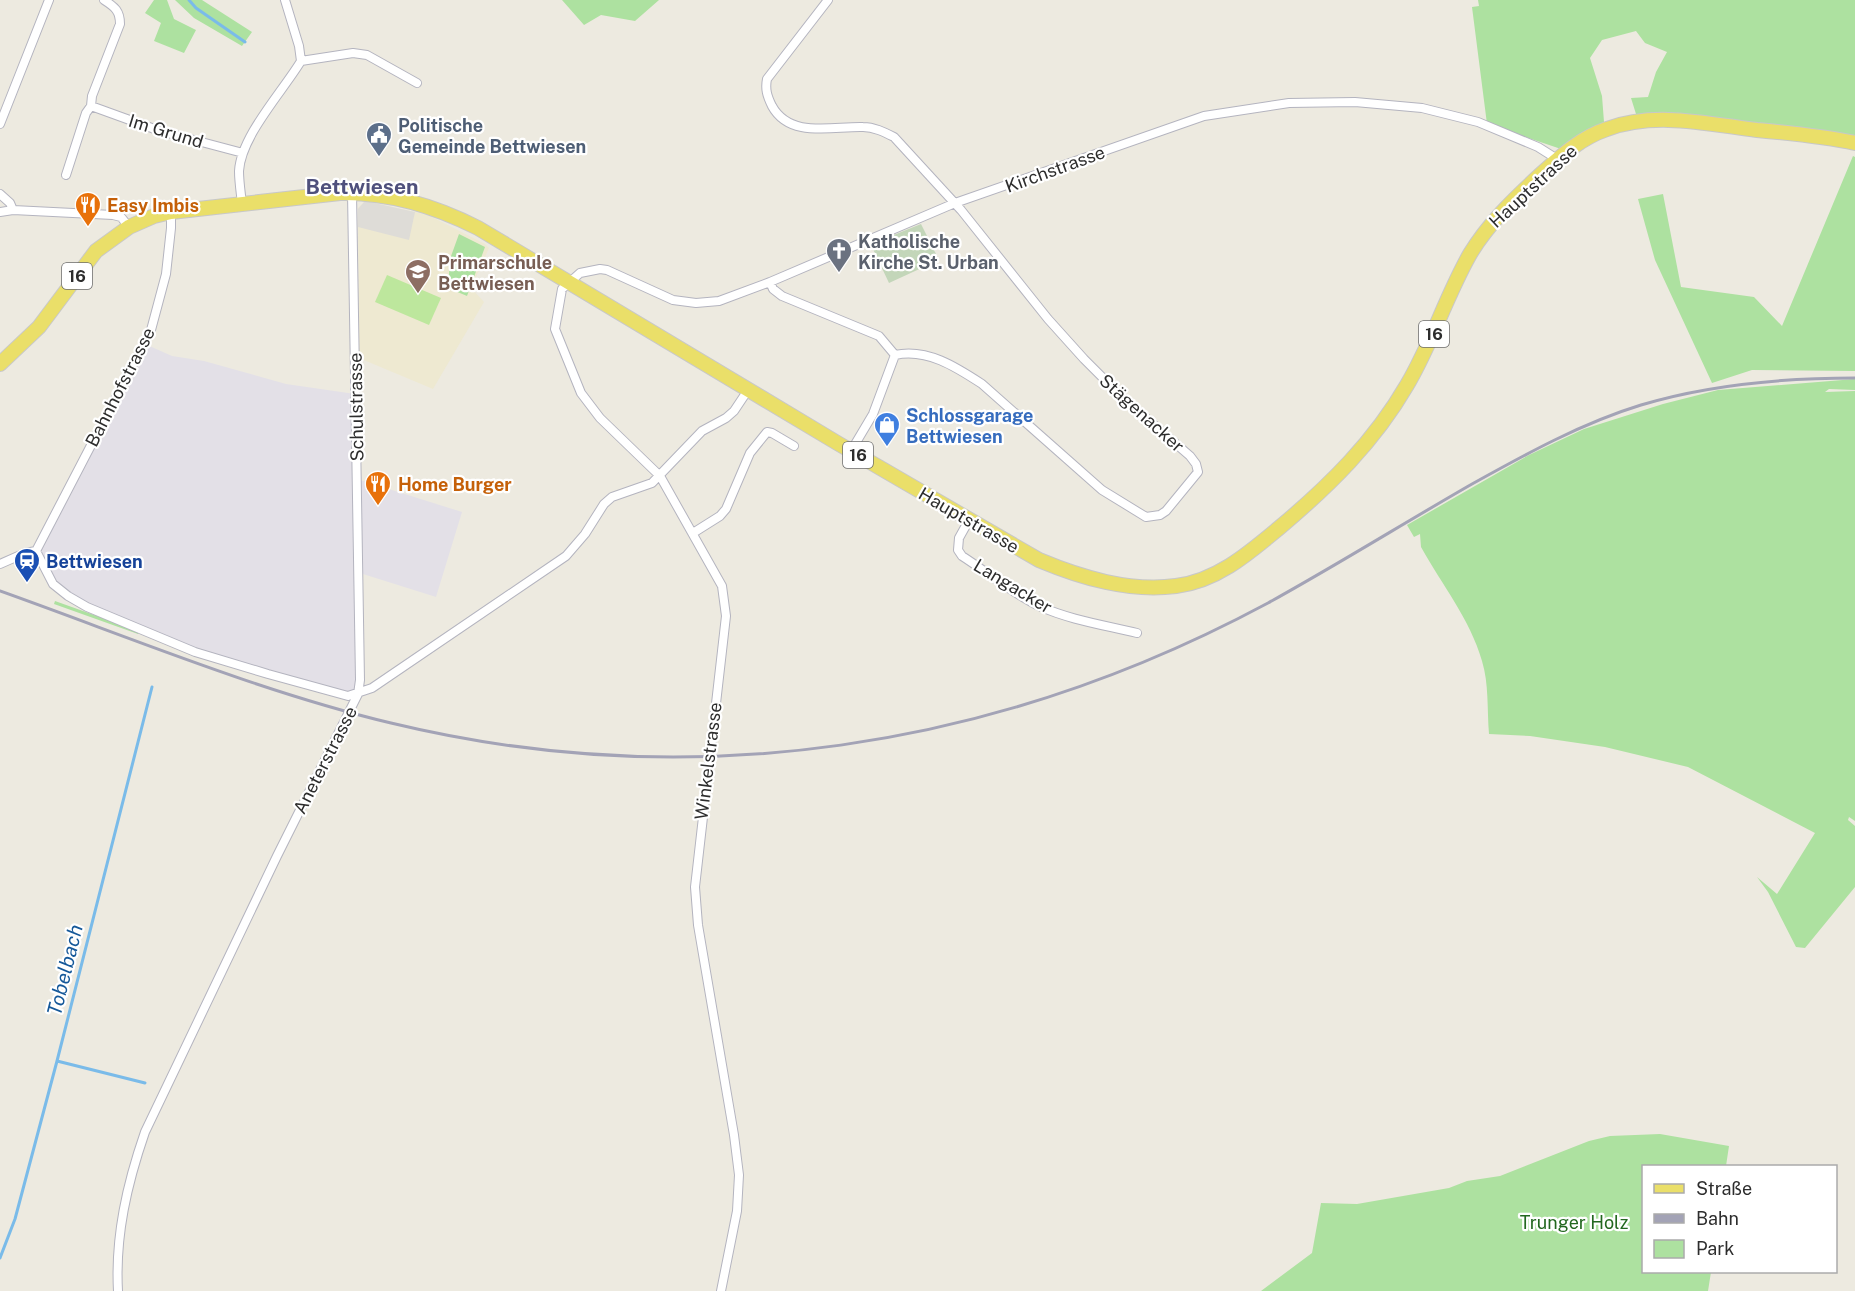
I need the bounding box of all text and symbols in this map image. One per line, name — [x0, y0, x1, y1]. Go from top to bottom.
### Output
street label: Im Grund — [126, 110, 206, 152]
place label: Politische Gemeinde Bettwiesen — [398, 115, 586, 157]
public building icon: Politische Gemeinde Bettwiesen — [364, 120, 394, 158]
street label: Hauptstrasse — [1485, 140, 1581, 232]
street label: Kirchstrasse — [1002, 141, 1108, 197]
district label: Bettwiesen — [306, 174, 418, 199]
restaurant icon: Easy Imbis — [73, 190, 103, 228]
place label: Easy Imbis — [107, 195, 199, 216]
place label: Katholische Kirche St. Urban — [858, 231, 999, 273]
church icon: Katholische Kirche St. Urban — [824, 236, 854, 274]
place label: Primarschule Bettwiesen — [438, 252, 552, 294]
school or university icon: Primarschule Bettwiesen — [403, 257, 433, 295]
road number: 16 — [62, 263, 92, 289]
road number: 16 — [1419, 321, 1449, 347]
street label: Bahnhofstrasse — [81, 324, 159, 450]
street label: Schulstrasse — [345, 352, 367, 462]
street label: Stägenacker — [1095, 370, 1189, 456]
place label: Schlossgarage Bettwiesen — [906, 405, 1033, 447]
shop icon: Schlossgarage Bettwiesen — [872, 410, 902, 448]
road number: 16 — [843, 442, 873, 468]
restaurant icon: Home Burger — [363, 469, 393, 507]
place label: Home Burger — [398, 474, 512, 495]
street label: Hauptstrasse — [915, 483, 1023, 557]
station icon: Bettwiesen — [12, 546, 42, 584]
place label: Bettwiesen — [46, 551, 143, 572]
street label: Langacker — [970, 554, 1056, 618]
street label: Winkelstrasse — [690, 701, 726, 821]
street label: Aneterstrasse — [289, 703, 361, 817]
water label: Tobelbach — [42, 922, 88, 1018]
legend — [1642, 1165, 1837, 1273]
text: Straße — [1696, 1178, 1752, 1199]
text: Bahn — [1696, 1208, 1739, 1229]
park label: Trunger Holz — [1520, 1212, 1628, 1233]
text: Park — [1696, 1238, 1734, 1259]

